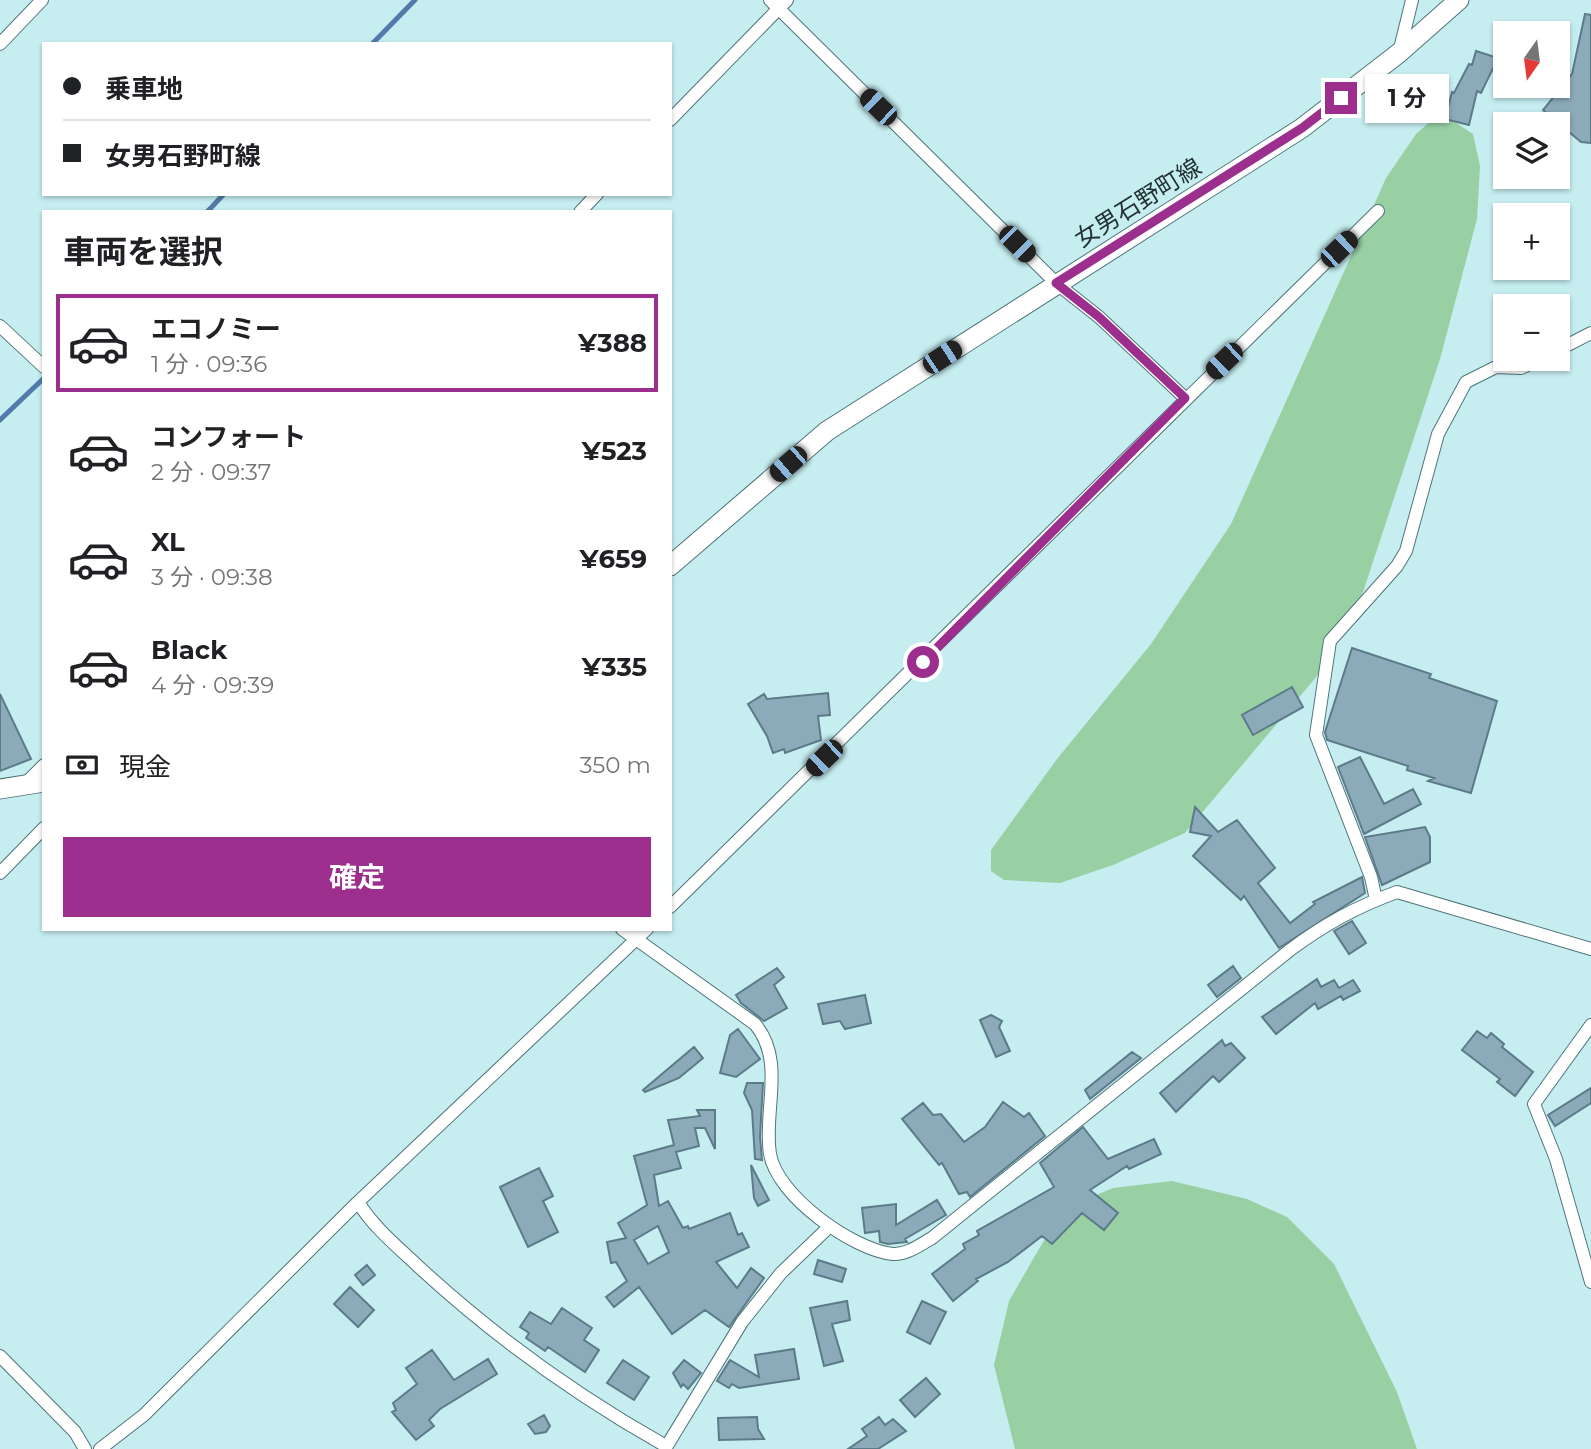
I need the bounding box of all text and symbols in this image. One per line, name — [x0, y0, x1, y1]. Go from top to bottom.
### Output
north arrow — [1493, 21, 1570, 98]
map controls — [1493, 21, 1570, 371]
text: 乗車地 — [105, 73, 183, 105]
callout: 1 分 — [1366, 74, 1450, 122]
route end — [1325, 82, 1357, 114]
text: 1 分 — [1388, 84, 1426, 112]
car — [856, 85, 901, 129]
button: layers — [1493, 112, 1570, 189]
text: 女男石野町線 — [105, 140, 261, 172]
street label: 女男石野町線 — [1069, 152, 1206, 253]
button: + — [1493, 203, 1570, 280]
car — [995, 222, 1040, 266]
car — [1317, 227, 1362, 271]
text: 車両を選択 — [63, 232, 223, 271]
button: − — [1493, 294, 1570, 371]
icon: car — [67, 312, 130, 375]
text: エコノミー — [151, 313, 281, 345]
text: ¥388 — [578, 327, 647, 359]
car — [919, 337, 966, 377]
car — [1202, 339, 1247, 383]
text: 1 分 · 09:36 — [151, 350, 267, 378]
icon: car — [67, 420, 130, 483]
text: コンフォート — [151, 421, 306, 453]
text: ¥523 — [582, 435, 647, 467]
car — [766, 442, 811, 486]
text: 2 分 · 09:37 — [151, 458, 271, 486]
text: XL — [151, 526, 185, 558]
icon: car — [67, 528, 130, 591]
text: ¥659 — [580, 543, 647, 575]
text: 3 分 · 09:38 — [151, 563, 273, 591]
text: Black — [151, 634, 227, 666]
icon: car — [67, 636, 130, 699]
route start — [907, 646, 939, 678]
text: ¥335 — [582, 651, 647, 683]
text: 4 分 · 09:39 — [151, 671, 274, 699]
car — [802, 736, 847, 780]
icon: cash — [63, 746, 101, 784]
text: 現金 — [119, 751, 171, 783]
text: 350 m — [580, 751, 651, 779]
button: 確定 — [63, 837, 651, 917]

